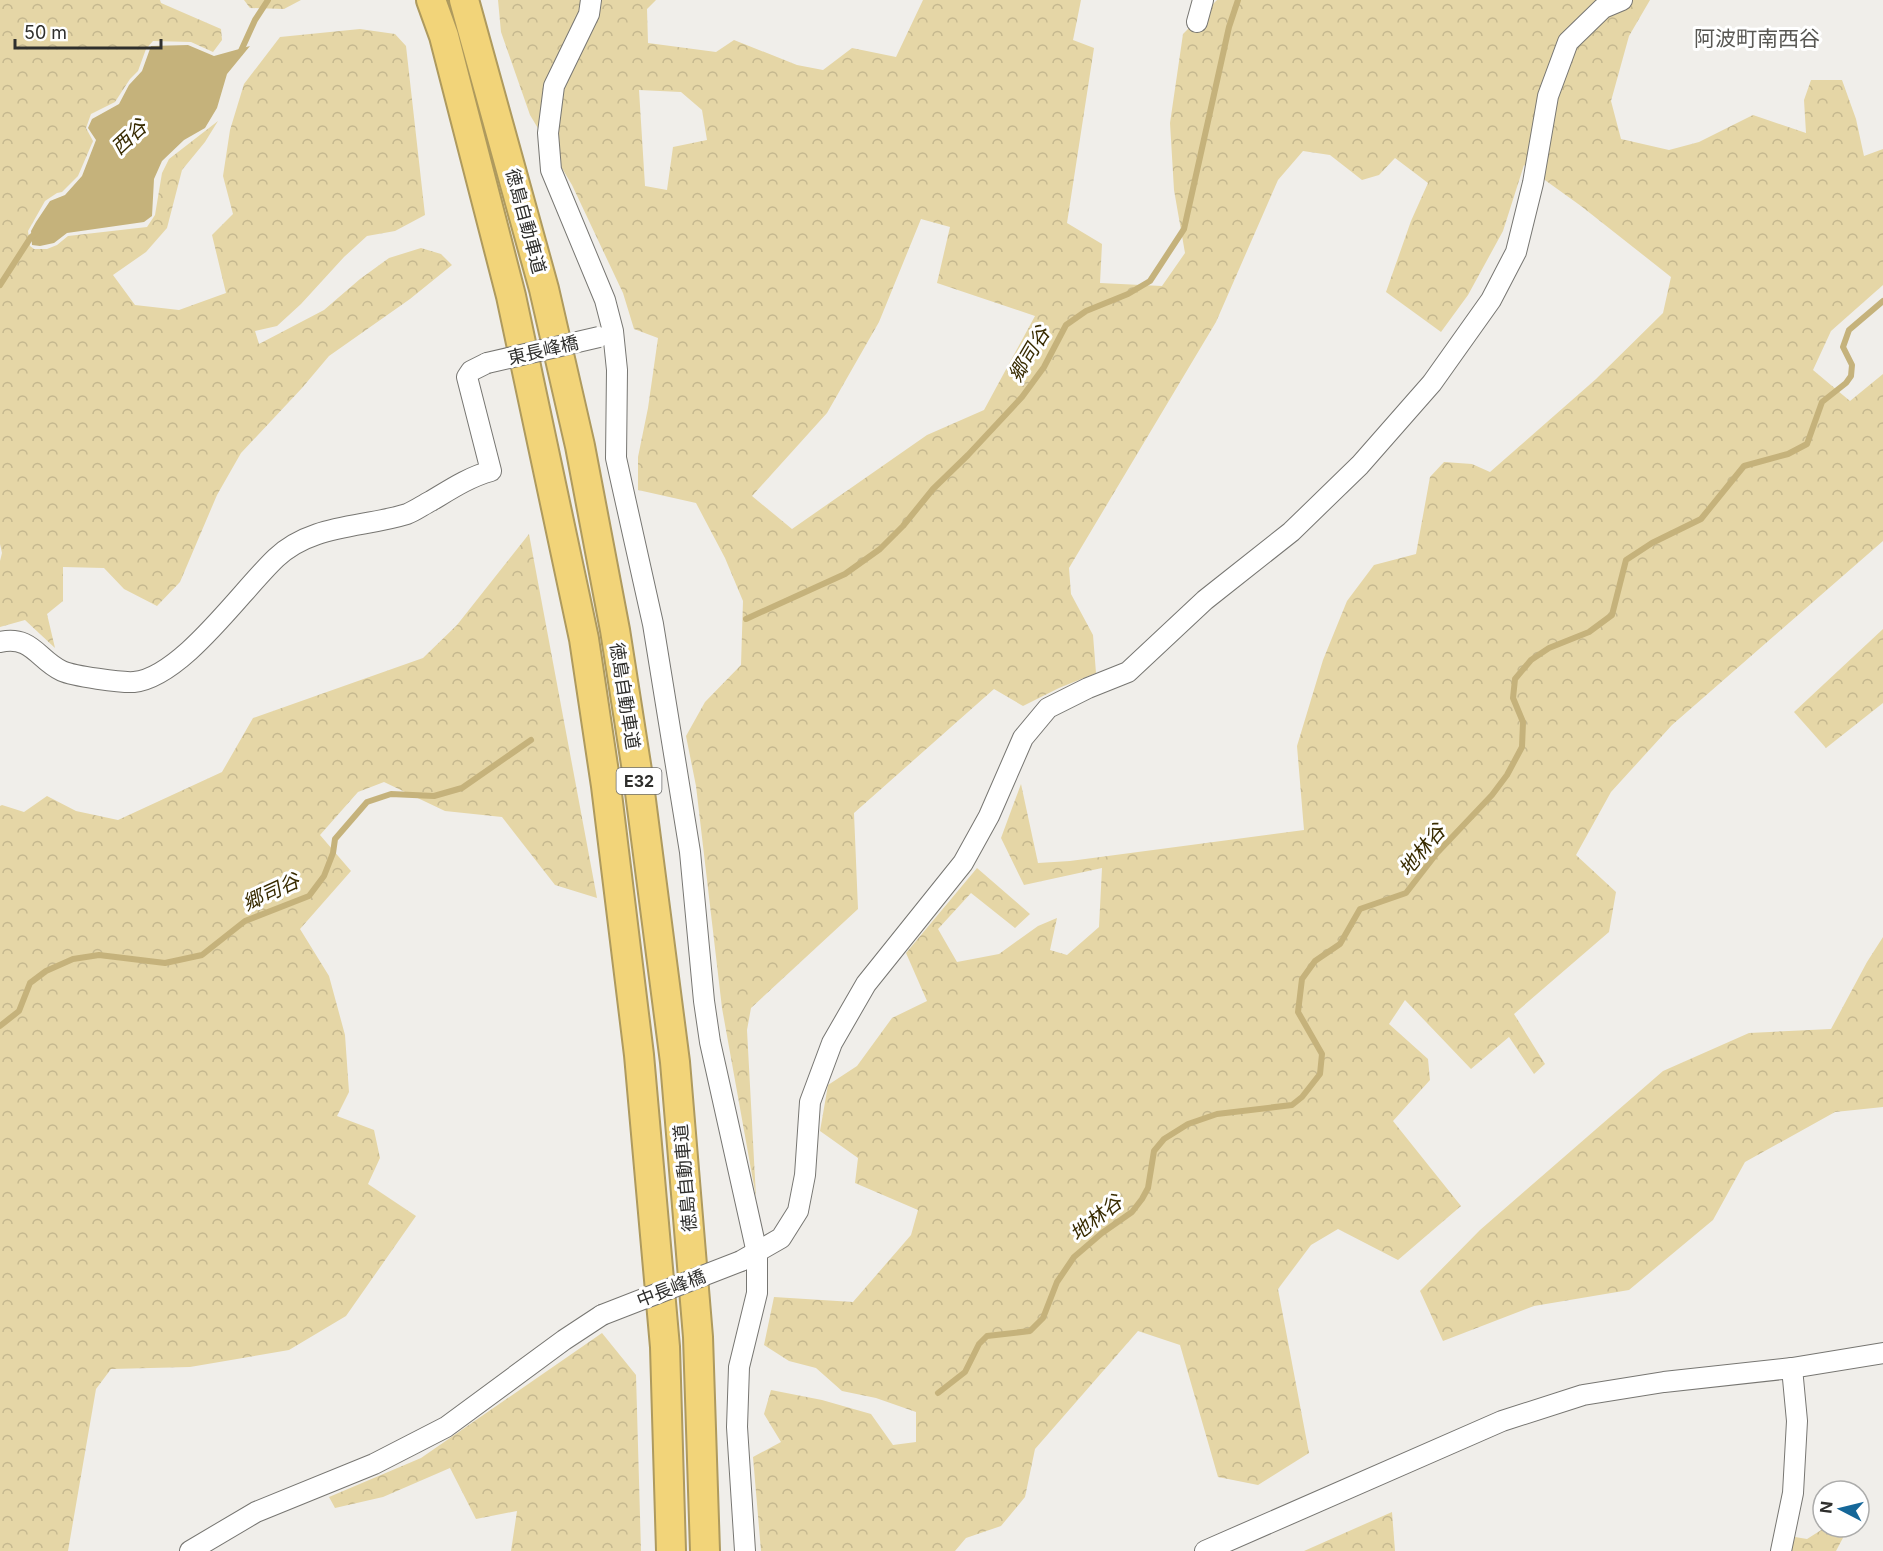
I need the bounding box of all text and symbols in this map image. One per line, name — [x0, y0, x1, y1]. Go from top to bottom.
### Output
scale bar — [15, 12, 160, 50]
text: 50 m — [24, 22, 67, 43]
district label: 阿波町南西谷 — [1694, 26, 1820, 51]
water label: 西谷 — [106, 113, 153, 159]
street label: 徳島自動車道 — [502, 166, 550, 276]
water label: 郷司谷 — [1003, 320, 1056, 386]
street label: 東長峰橋 — [506, 332, 580, 368]
street label: 徳島自動車道 — [606, 641, 644, 751]
road number: E32 — [616, 768, 662, 794]
water label: 地林谷 — [1394, 818, 1452, 881]
water label: 郷司谷 — [239, 868, 305, 916]
street label: 徳島自動車道 — [670, 1123, 700, 1233]
water label: 地林谷 — [1065, 1189, 1128, 1246]
street label: 中長峰橋 — [634, 1265, 708, 1311]
north arrow — [1811, 1479, 1871, 1539]
text: N — [1815, 1500, 1837, 1514]

